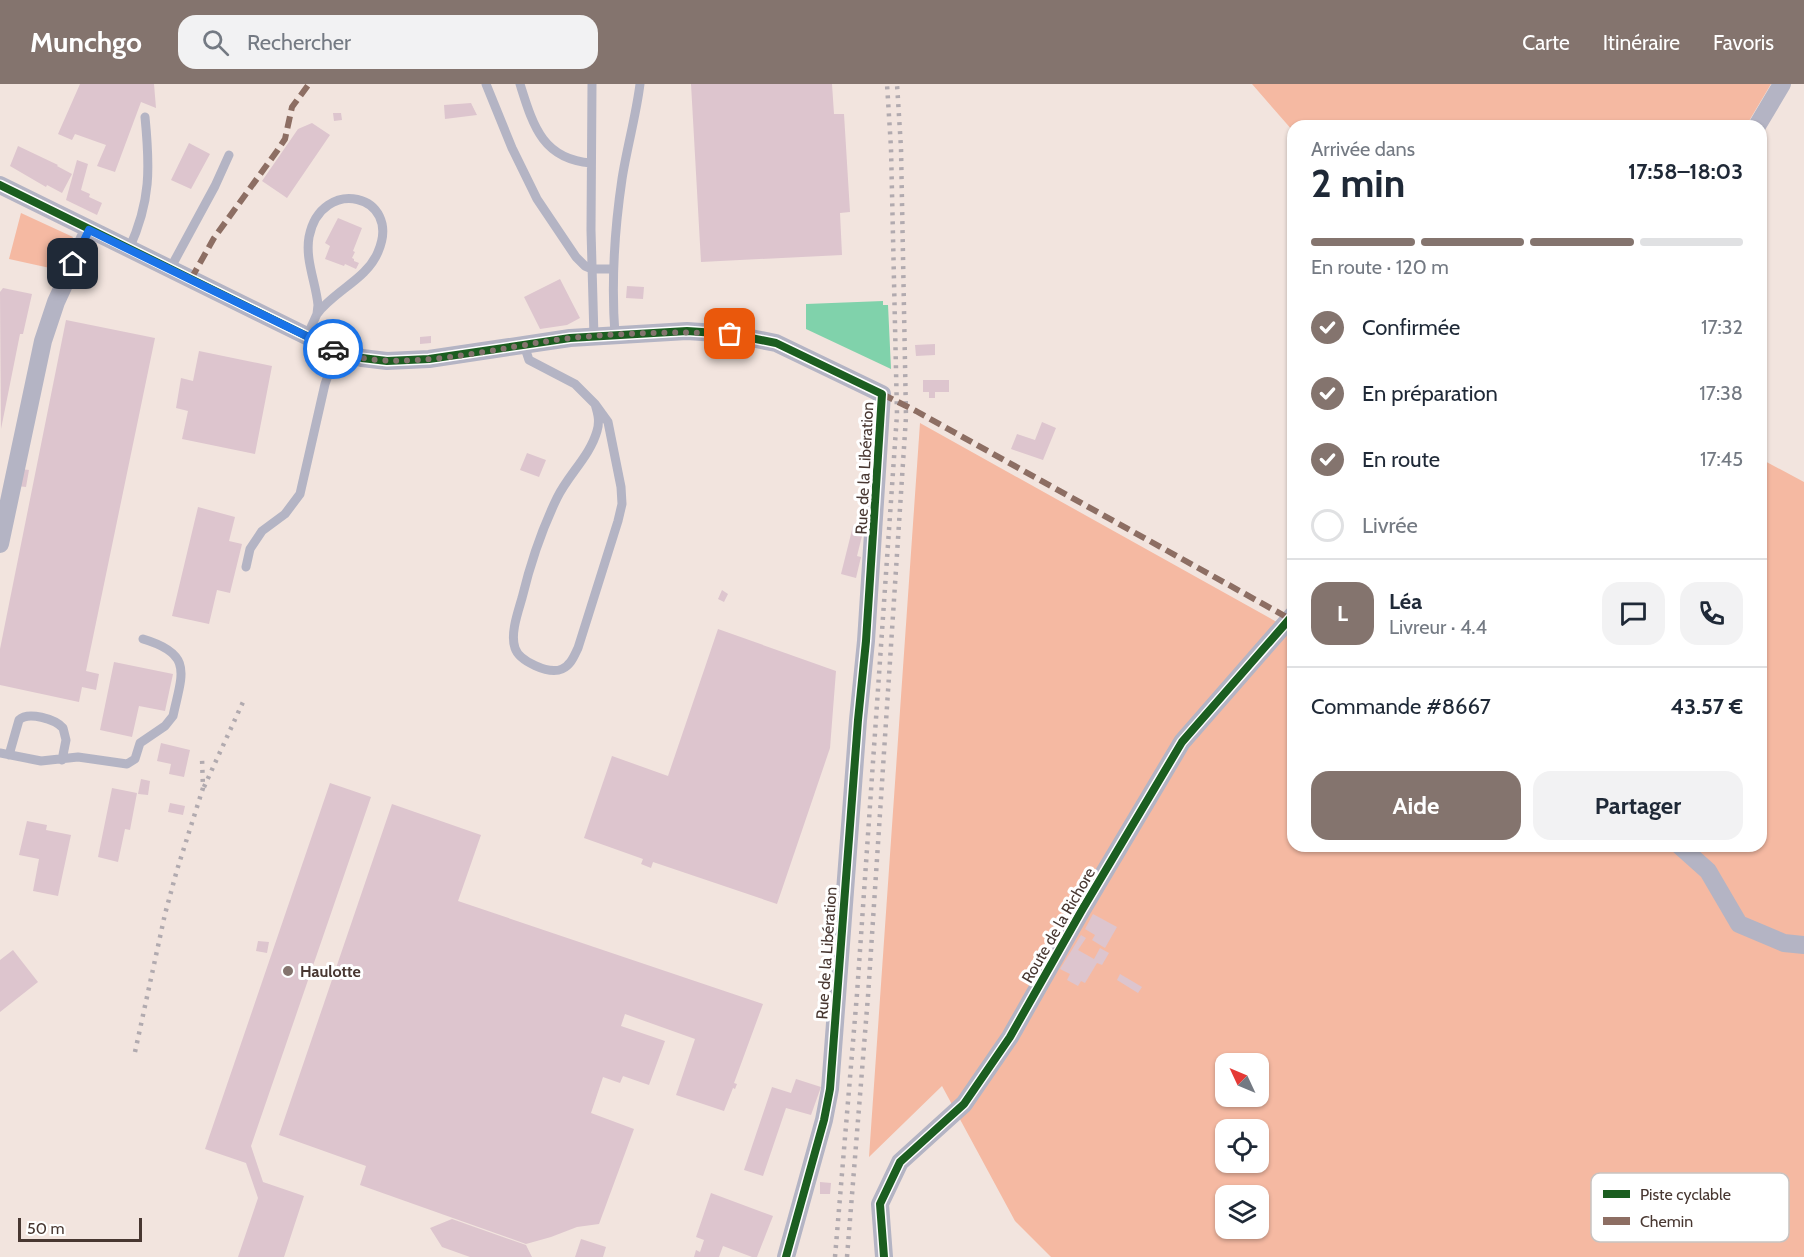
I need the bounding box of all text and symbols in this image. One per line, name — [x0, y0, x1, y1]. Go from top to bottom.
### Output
search box — [178, 15, 598, 69]
text: Munchgo — [30, 25, 142, 59]
icon: search — [199, 26, 232, 59]
text: Rechercher — [247, 29, 351, 56]
text: Carte — [1522, 30, 1570, 55]
text: Itinéraire — [1603, 30, 1680, 55]
text: Favoris — [1713, 30, 1774, 55]
text: Arrivée dans — [1311, 137, 1415, 161]
text: 17:58–18:03 — [1628, 158, 1743, 185]
text: 2 min — [1311, 159, 1405, 207]
pin — [47, 238, 98, 289]
icon: home — [56, 247, 89, 280]
text: En route · 120 m — [1311, 255, 1449, 279]
pin — [704, 308, 755, 359]
icon: check — [1311, 311, 1344, 344]
text: Confirmée — [1362, 314, 1460, 341]
text: 17:32 — [1701, 315, 1743, 339]
icon: bag — [713, 317, 746, 350]
courier — [303, 319, 363, 379]
icon: car — [317, 333, 350, 366]
icon: check — [1311, 377, 1344, 410]
text: En préparation — [1362, 380, 1498, 407]
text: 17:38 — [1699, 381, 1743, 405]
street label: Rue de la Libération — [852, 401, 877, 535]
icon: check — [1311, 443, 1344, 476]
text: En route — [1362, 446, 1440, 473]
text: 17:45 — [1700, 447, 1743, 471]
text: Livrée — [1362, 512, 1418, 539]
button: chat — [1602, 582, 1665, 645]
button: phone — [1680, 582, 1743, 645]
text: Léa — [1389, 588, 1422, 615]
text: L — [1337, 600, 1348, 627]
text: Livreur · 4.4 — [1389, 615, 1487, 639]
text: Commande #8667 — [1311, 693, 1491, 720]
text: 43.57 € — [1671, 693, 1743, 720]
button: Aide — [1311, 771, 1521, 840]
button: Partager — [1533, 771, 1743, 840]
street label: Route de la Richore — [1018, 864, 1099, 986]
street label: Rue de la Libération — [812, 886, 841, 1020]
place label: Haulotte — [300, 962, 361, 981]
marker: Haulotte — [281, 964, 295, 978]
north arrow — [1215, 1053, 1269, 1107]
map controls — [1215, 1053, 1269, 1239]
button: locate — [1215, 1119, 1269, 1173]
legend — [1591, 1173, 1789, 1242]
button: layers — [1215, 1185, 1269, 1239]
text: Piste cyclable — [1640, 1185, 1731, 1204]
text: Chemin — [1640, 1212, 1693, 1231]
scale bar — [18, 1215, 142, 1242]
text: 50 m — [27, 1219, 64, 1238]

